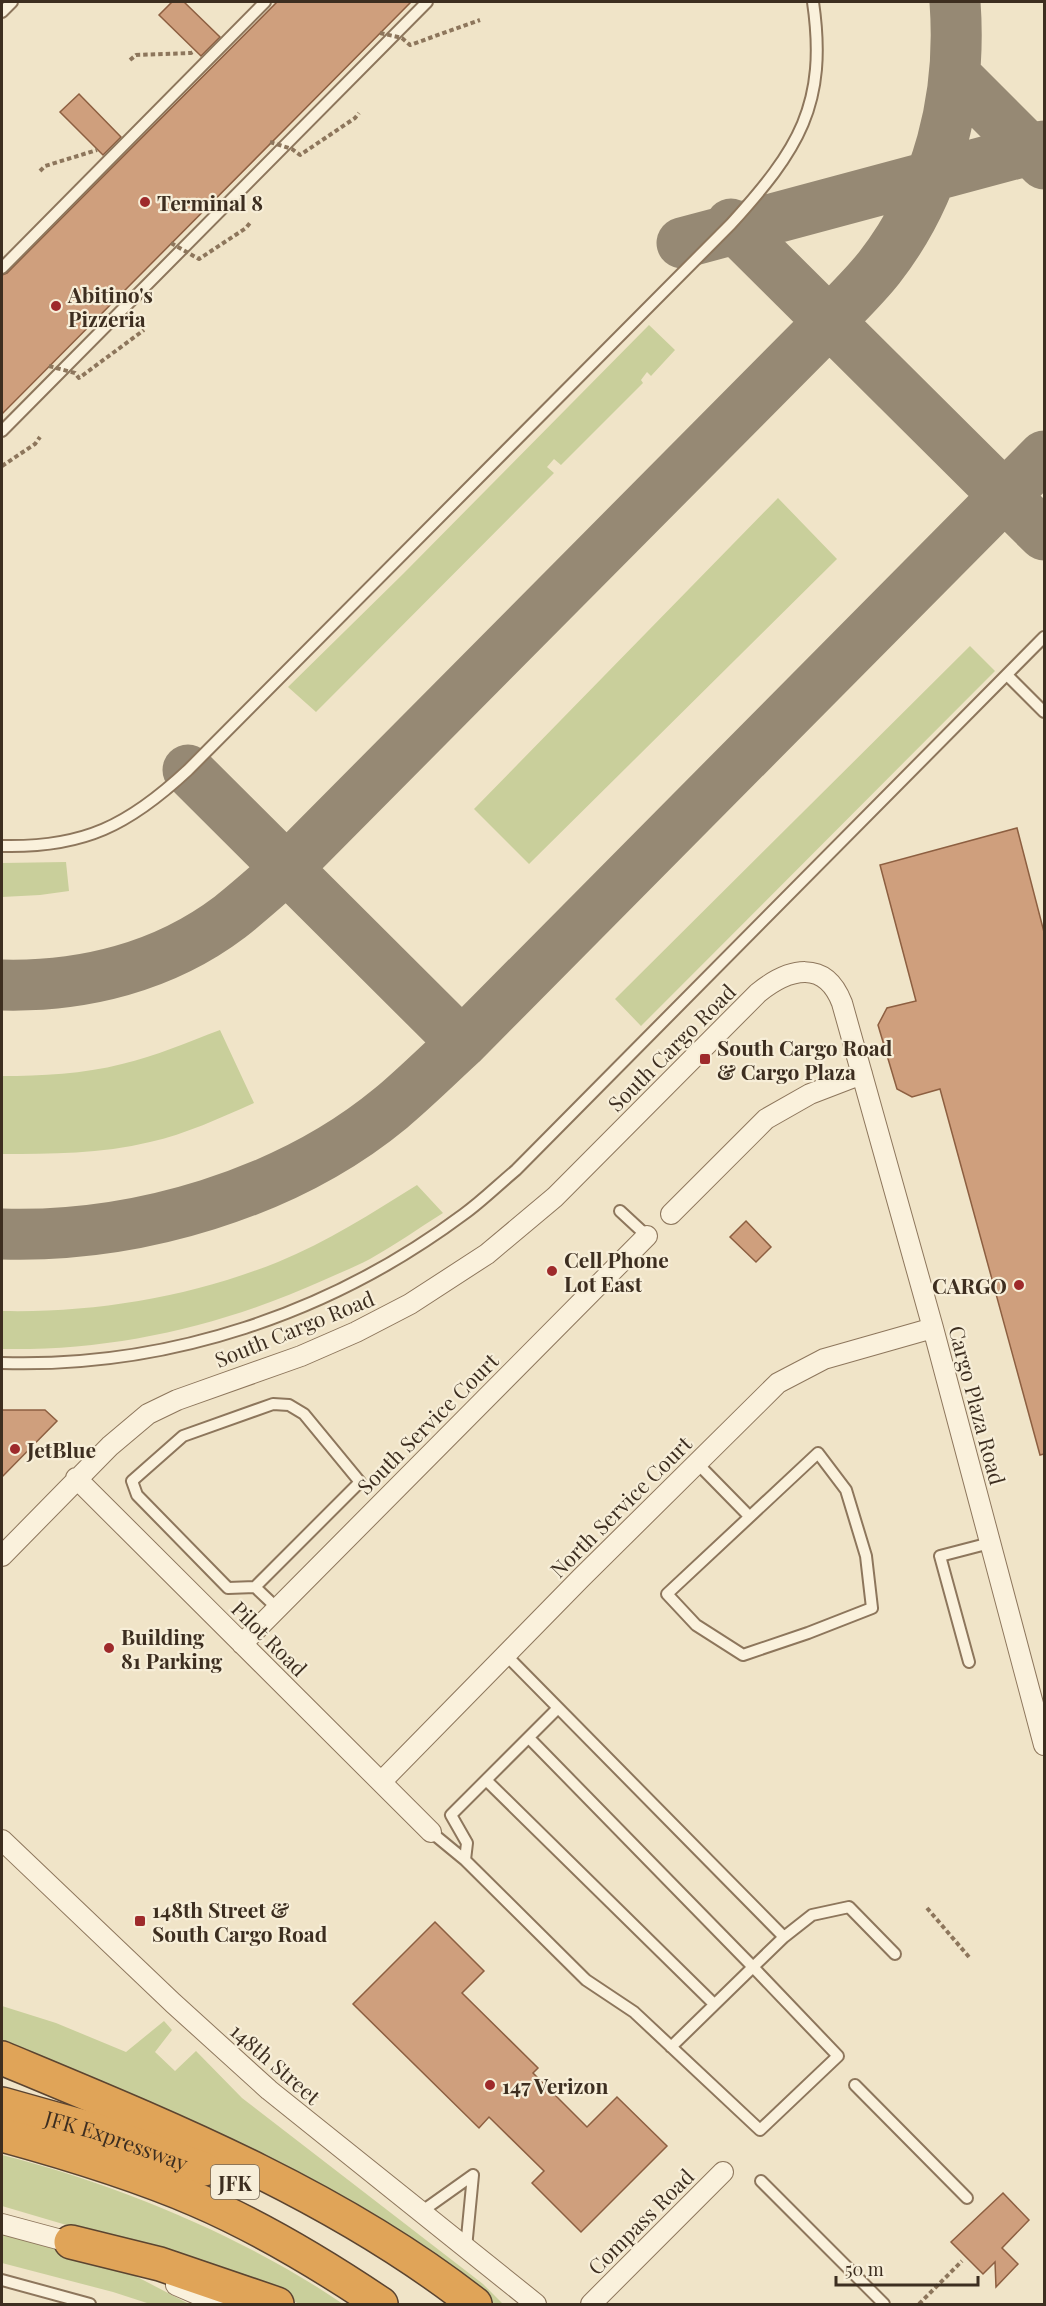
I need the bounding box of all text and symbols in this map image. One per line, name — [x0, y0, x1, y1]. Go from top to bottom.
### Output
place label: Terminal 8 — [157, 188, 263, 216]
marker: Terminal 8 — [138, 195, 152, 209]
place label: Abitino's Pizzeria — [67, 280, 153, 332]
marker: Abitino's Pizzeria — [49, 299, 63, 313]
street label: South Cargo Road — [601, 977, 741, 1117]
place label: South Cargo Road & Cargo Plaza — [717, 1033, 893, 1085]
marker: South Cargo Road & Cargo Plaza — [698, 1052, 712, 1066]
place label: Cell Phone Lot East — [564, 1245, 669, 1297]
marker: Cell Phone Lot East — [545, 1264, 559, 1278]
place label: CARGO — [932, 1271, 1007, 1299]
marker: CARGO — [1012, 1278, 1026, 1292]
street label: South Cargo Road — [210, 1283, 378, 1373]
street label: Cargo Plaza Road — [943, 1322, 1013, 1488]
street label: South Service Court — [350, 1346, 504, 1500]
street label: North Service Court — [543, 1429, 697, 1583]
place label: JetBlue — [26, 1435, 96, 1463]
marker: JetBlue — [8, 1442, 22, 1456]
street label: Pilot Road — [226, 1594, 314, 1682]
place label: Building 81 Parking — [121, 1622, 223, 1674]
marker: Building 81 Parking — [102, 1641, 116, 1655]
place label: 148th Street & South Cargo Road — [152, 1895, 328, 1947]
marker: 148th Street & South Cargo Road — [133, 1914, 147, 1928]
street label: 148th Street — [225, 2016, 327, 2110]
place label: 147 Verizon — [502, 2071, 608, 2099]
marker: 147 Verizon — [483, 2078, 497, 2092]
street label: JFK Expressway — [41, 2103, 192, 2176]
street label: Compass Road — [581, 2162, 699, 2280]
road number: JFK — [211, 2165, 259, 2199]
scale bar — [836, 2249, 978, 2287]
text: 50 m — [845, 2257, 884, 2281]

